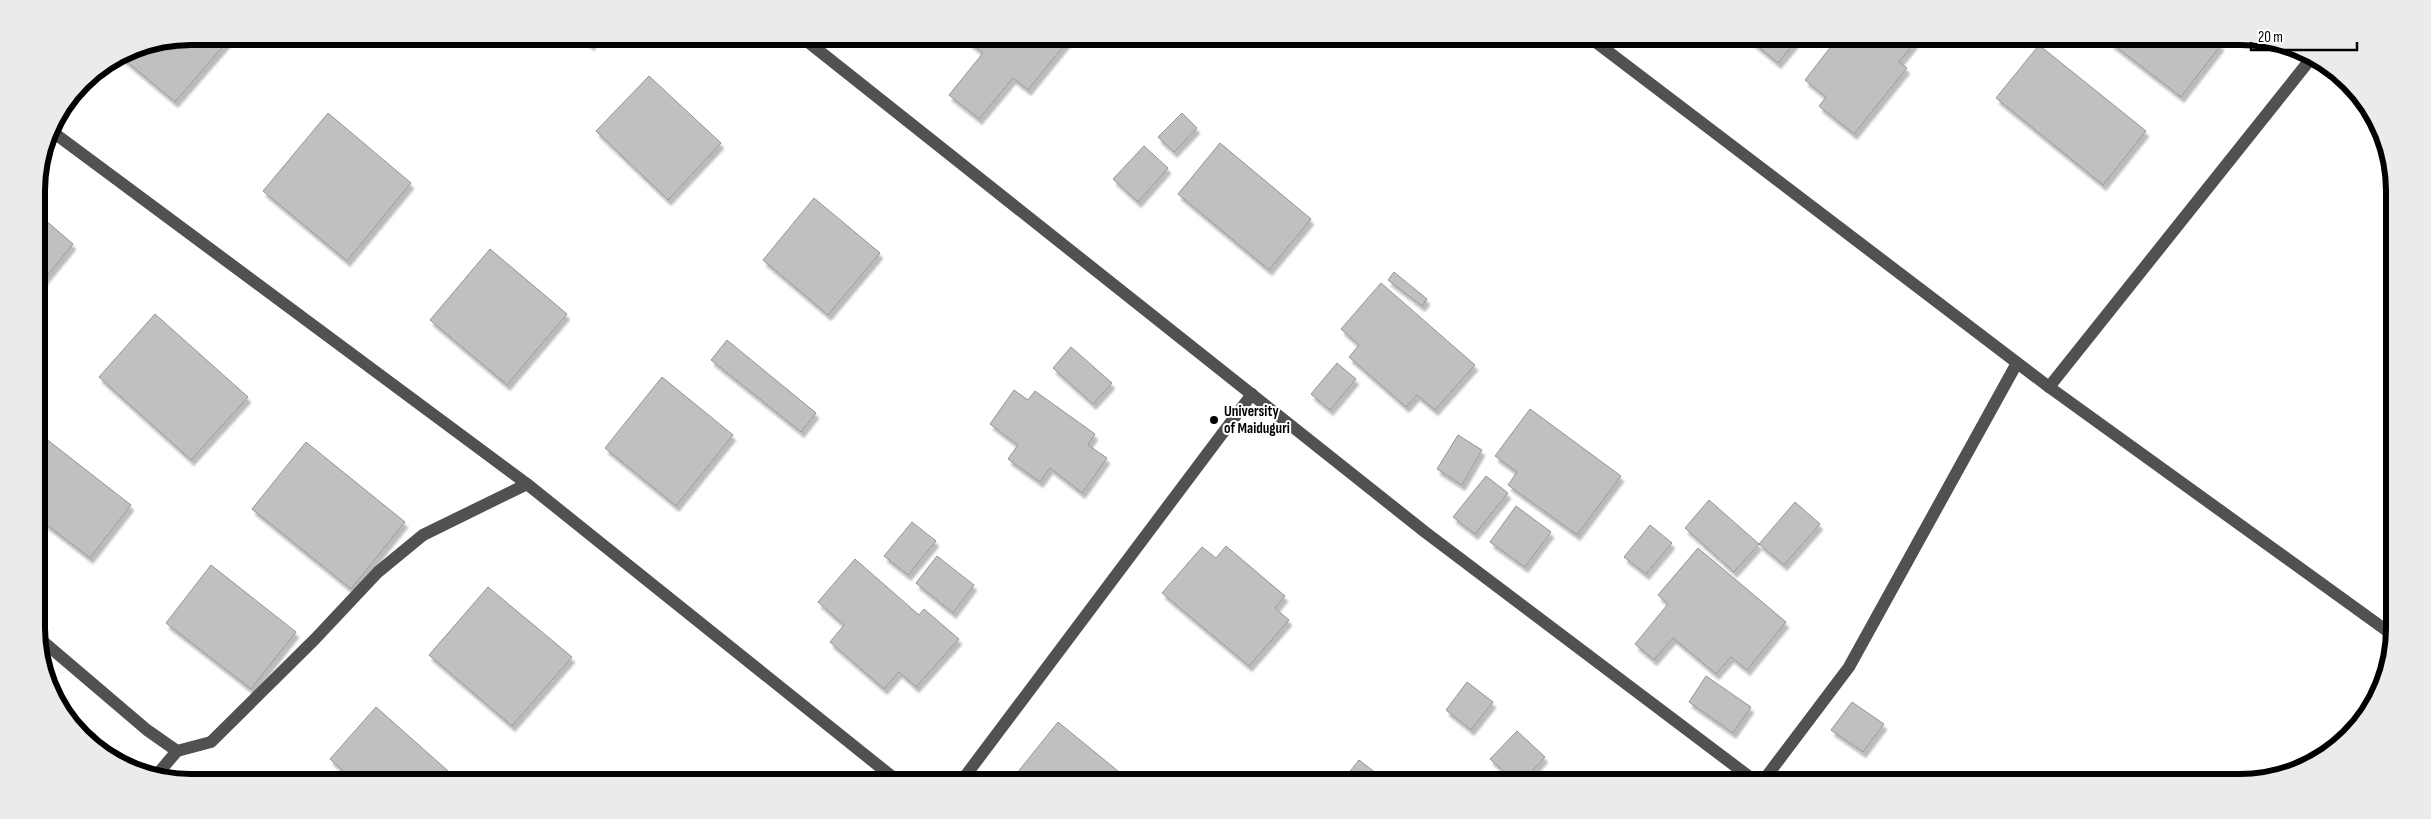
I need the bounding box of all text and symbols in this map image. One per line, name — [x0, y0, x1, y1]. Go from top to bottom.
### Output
scale bar — [2251, 20, 2357, 52]
text: 20 m — [2258, 28, 2283, 47]
place label: University of Maiduguri — [1224, 402, 1290, 438]
marker: University of Maiduguri — [1208, 414, 1220, 426]

